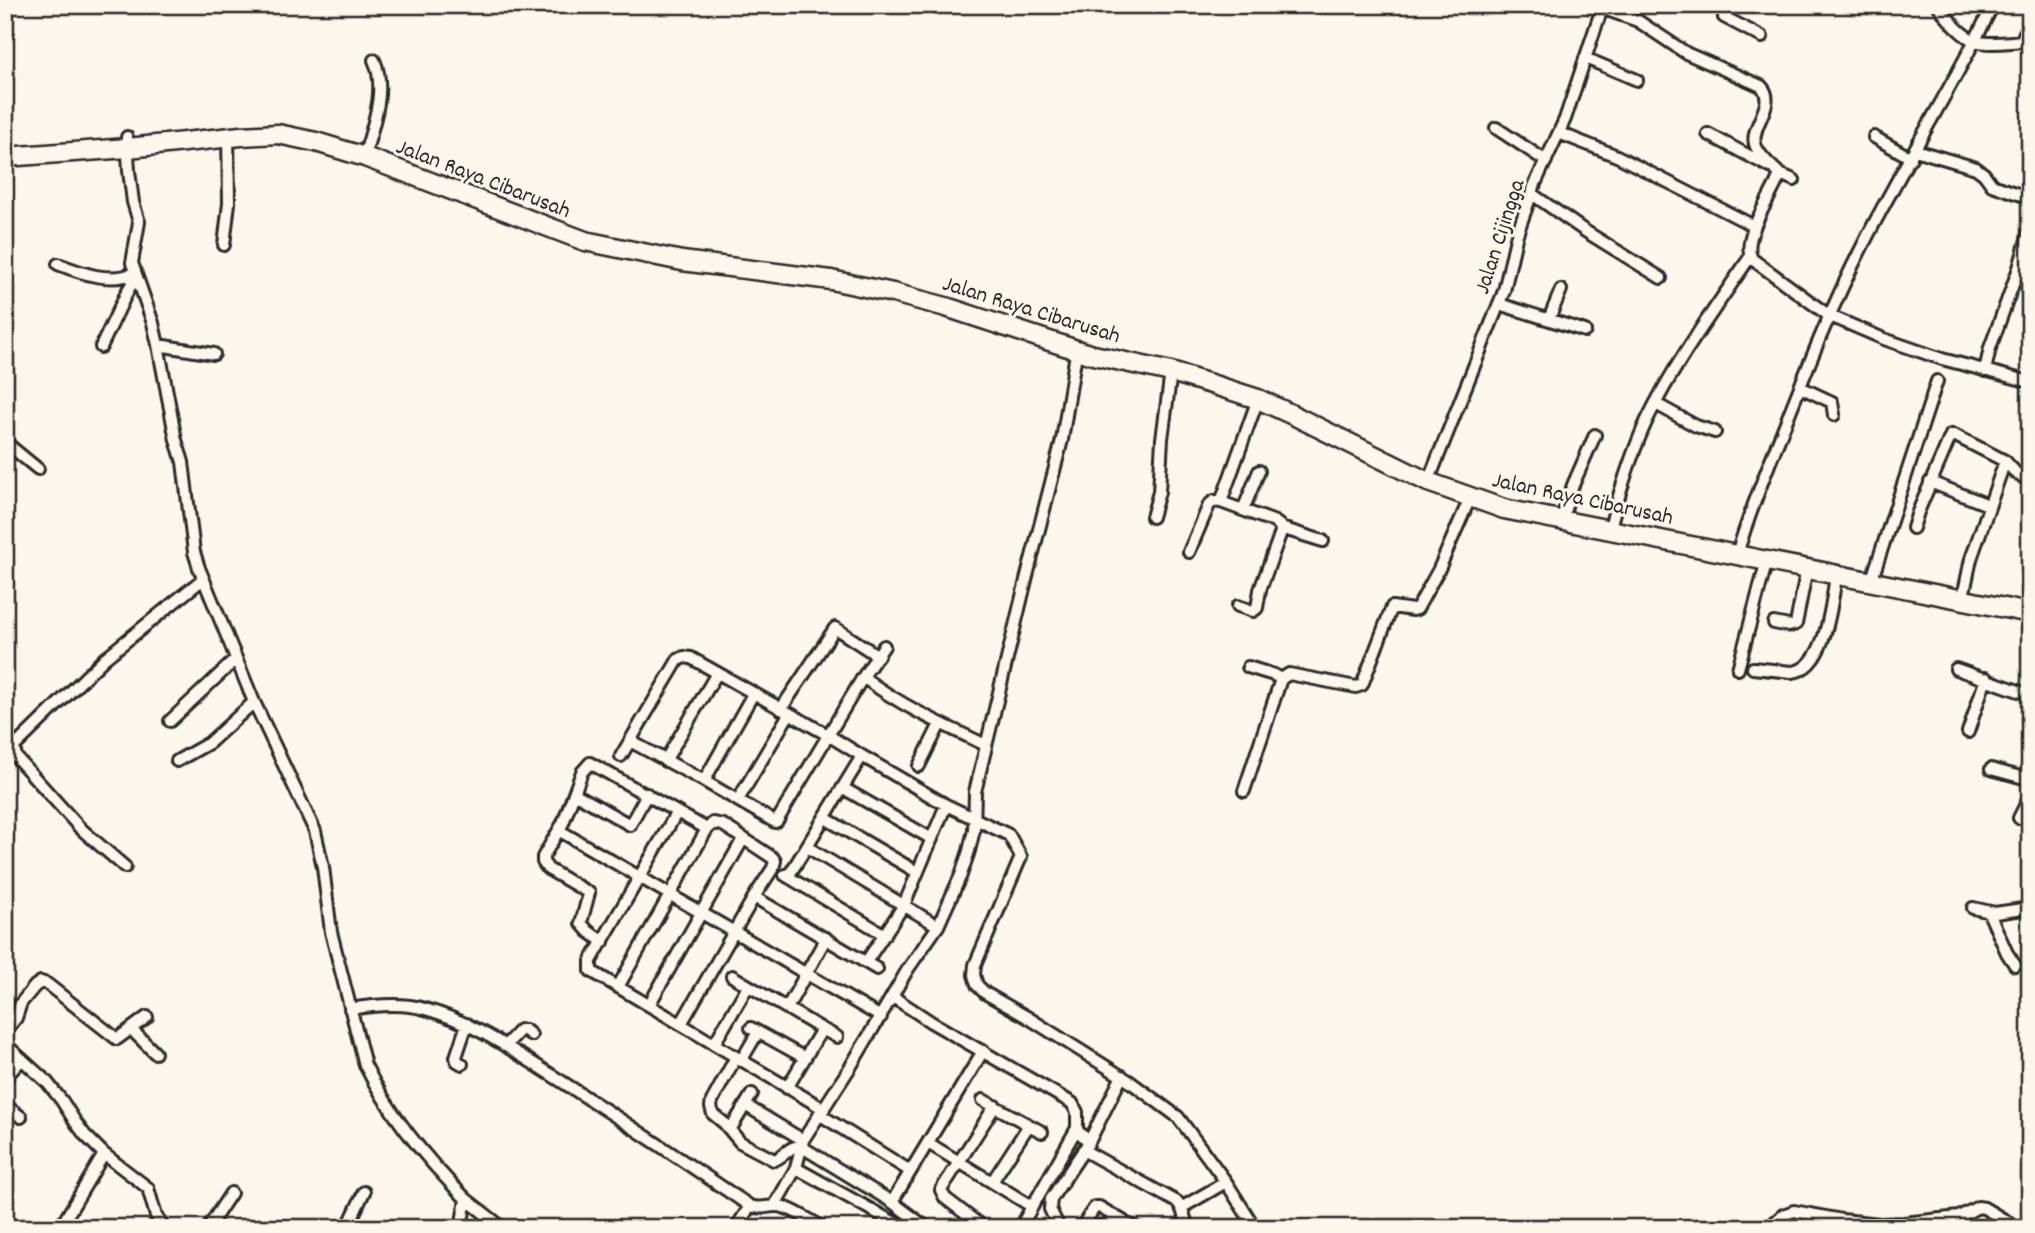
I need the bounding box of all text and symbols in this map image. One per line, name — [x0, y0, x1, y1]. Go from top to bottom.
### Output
street label: Jalan Raya Cibarusah — [391, 132, 575, 229]
street label: Jalan Cijingga — [1467, 174, 1536, 299]
street label: Jalan Raya Cibarusah — [938, 269, 1124, 354]
street label: Jalan Raya Cibarusah — [1489, 465, 1676, 536]

